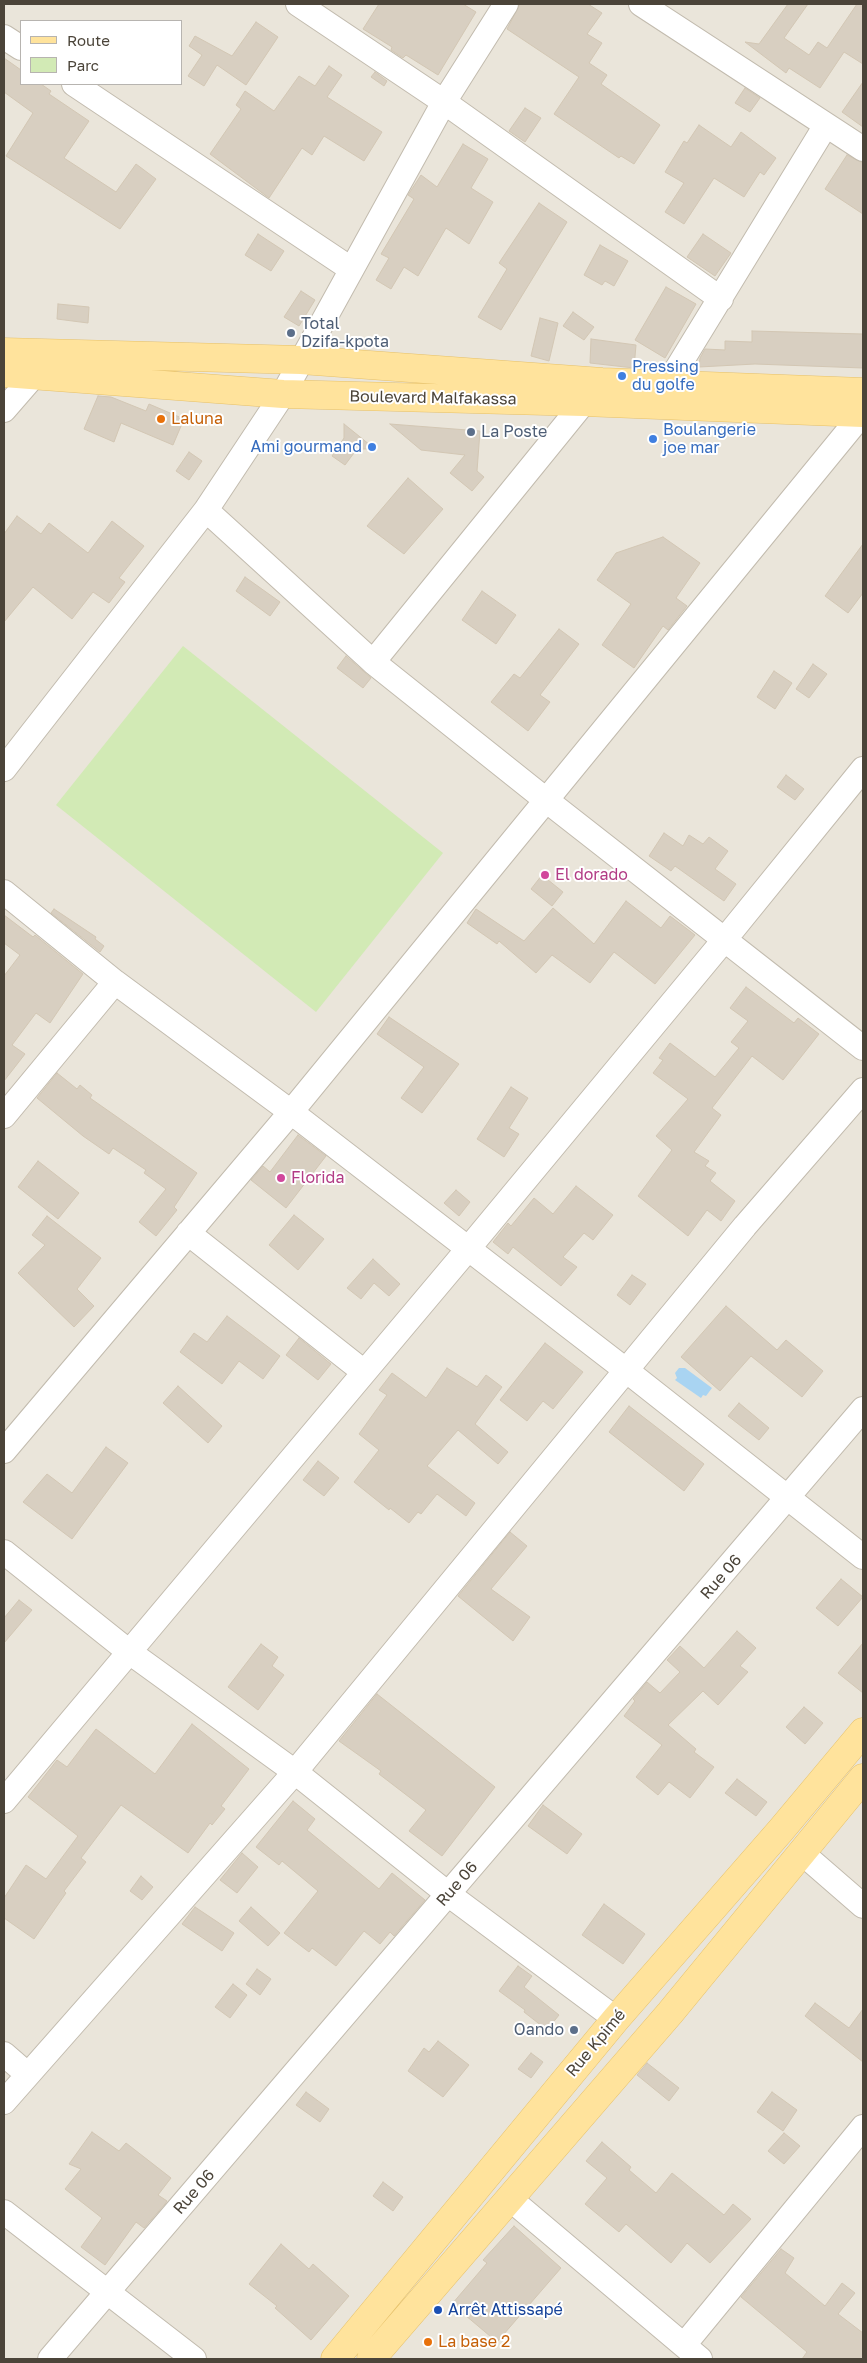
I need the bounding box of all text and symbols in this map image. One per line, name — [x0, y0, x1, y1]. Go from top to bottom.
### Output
legend — [20, 20, 182, 85]
text: Route — [67, 31, 110, 49]
text: Parc — [67, 56, 99, 74]
place label: Total Dzifa-kpota — [301, 314, 389, 352]
marker: Total Dzifa-kpota — [285, 327, 297, 339]
place label: Pressing du golfe — [632, 357, 699, 395]
marker: Pressing du golfe — [616, 370, 628, 382]
street label: Boulevard Malfakassa — [349, 387, 517, 409]
place label: Laluna — [171, 409, 223, 429]
marker: Laluna — [155, 413, 167, 425]
place label: Boulangerie joe mar — [663, 420, 756, 458]
place label: La Poste — [481, 422, 547, 442]
marker: La Poste — [465, 426, 477, 438]
marker: Boulangerie joe mar — [647, 433, 659, 445]
place label: Ami gourmand — [251, 437, 362, 457]
marker: Ami gourmand — [366, 441, 378, 453]
place label: El dorado — [555, 865, 628, 885]
marker: El dorado — [539, 869, 551, 881]
place label: Florida — [291, 1168, 344, 1188]
marker: Florida — [275, 1172, 287, 1184]
street label: Rue 06 — [696, 1551, 746, 1603]
street label: Rue 06 — [432, 1858, 482, 1910]
street label: Rue Kpimé — [562, 2005, 630, 2081]
place label: Oando — [514, 2020, 564, 2040]
marker: Oando — [568, 2024, 580, 2036]
street label: Rue 06 — [169, 2166, 219, 2218]
place label: Arrêt Attissapé — [448, 2300, 563, 2320]
marker: Arrêt Attissapé — [432, 2304, 444, 2316]
place label: La base 2 — [438, 2332, 510, 2352]
marker: La base 2 — [422, 2336, 434, 2348]

